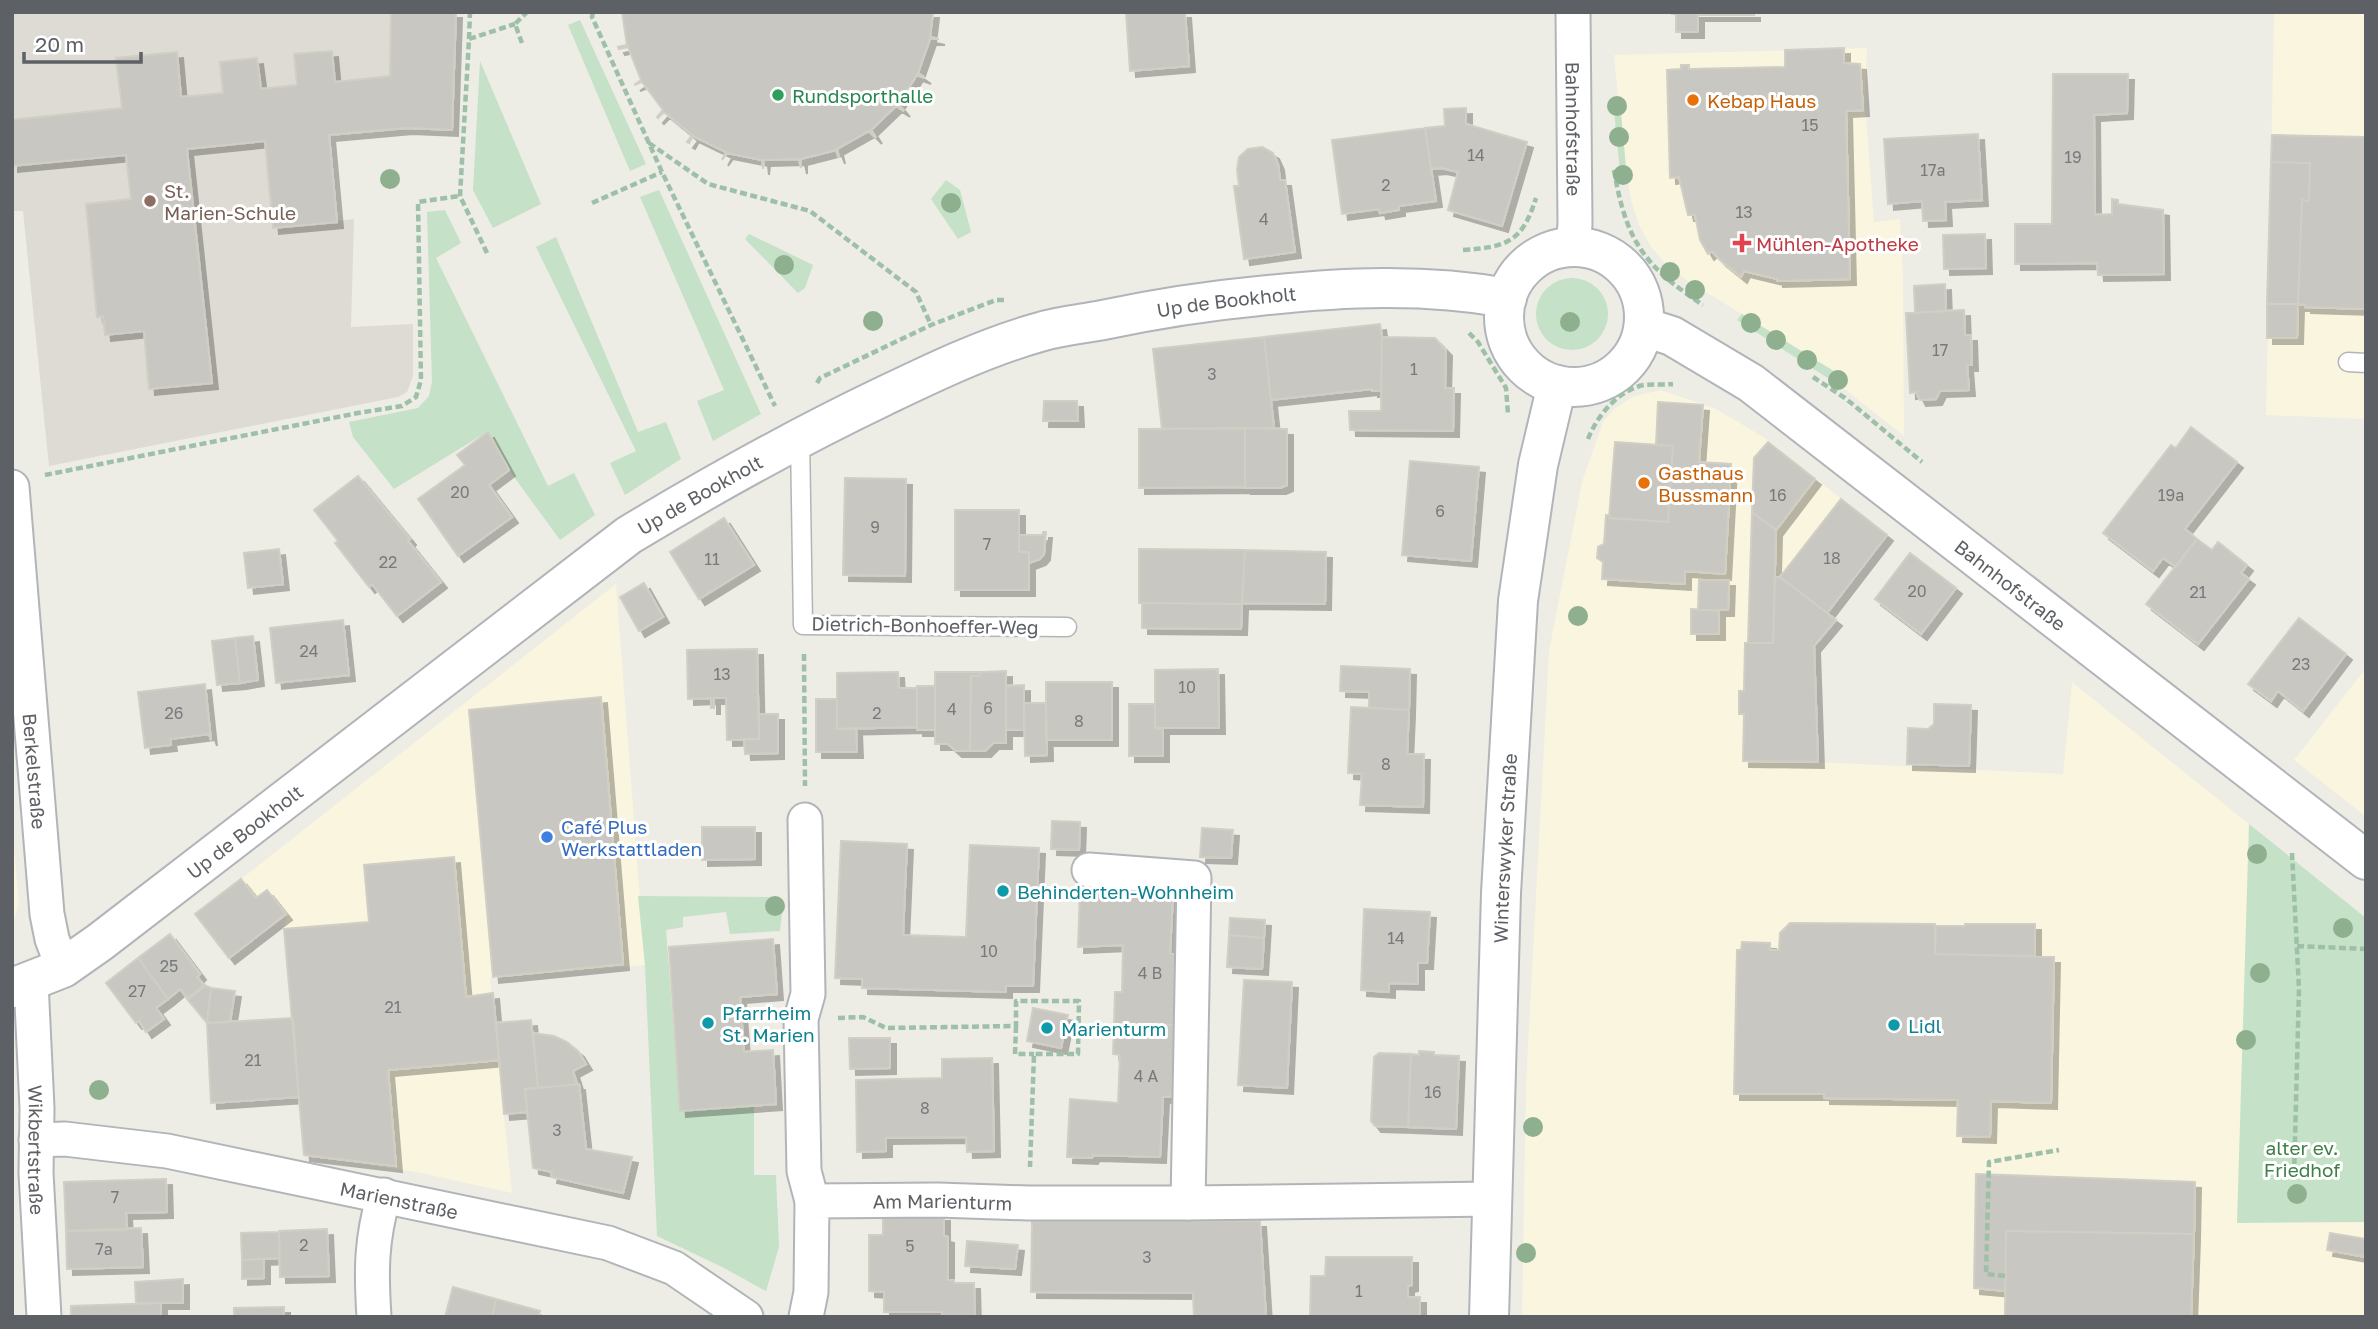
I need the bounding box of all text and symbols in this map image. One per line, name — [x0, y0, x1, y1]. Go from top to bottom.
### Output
scale bar — [24, 21, 142, 65]
text: 20 m — [35, 31, 84, 57]
street label: Bahnhofstraße — [1562, 62, 1586, 196]
place label: Rundsporthalle — [792, 84, 933, 107]
marker: Rundsporthalle — [770, 87, 786, 103]
place label: Kebap Haus — [1707, 89, 1816, 112]
marker: Kebap Haus — [1685, 92, 1701, 108]
house number: 15 — [1801, 115, 1819, 135]
house number: 14 — [1467, 145, 1485, 165]
house number: 19 — [2064, 147, 2082, 167]
house number: 17a — [1920, 160, 1946, 180]
house number: 2 — [1381, 175, 1391, 195]
place label: St. Marien-Schule — [164, 179, 296, 224]
marker: St. Marien-Schule — [142, 193, 158, 209]
house number: 13 — [1735, 202, 1753, 222]
house number: 4 — [1259, 209, 1269, 229]
place label: Mühlen-Apotheke — [1756, 232, 1919, 255]
marker: Mühlen-Apotheke — [1734, 235, 1750, 251]
street label: Up de Bookholt — [1155, 281, 1297, 321]
house number: 17 — [1932, 340, 1948, 360]
house number: 1 — [1410, 359, 1418, 379]
house number: 3 — [1207, 364, 1217, 384]
street label: Up de Bookholt — [633, 449, 766, 539]
place label: Gasthaus Bussmann — [1658, 461, 1753, 506]
marker: Gasthaus Bussmann — [1636, 475, 1652, 491]
house number: 20 — [450, 482, 470, 502]
house number: 16 — [1769, 485, 1787, 505]
house number: 19a — [2158, 485, 2184, 505]
house number: 6 — [1435, 501, 1445, 521]
house number: 9 — [870, 517, 880, 537]
house number: 7 — [983, 534, 991, 554]
street label: Bahnhofstraße — [1951, 534, 2071, 635]
house number: 18 — [1823, 548, 1841, 568]
house number: 11 — [704, 549, 720, 569]
house number: 22 — [379, 552, 397, 572]
house number: 20 — [1907, 581, 1927, 601]
house number: 21 — [2189, 582, 2207, 602]
street label: Dietrich-Bonhoeffer-Weg — [811, 612, 1039, 638]
house number: 24 — [299, 641, 319, 661]
house number: 23 — [2292, 654, 2310, 674]
house number: 13 — [713, 664, 731, 684]
house number: 10 — [1178, 677, 1196, 697]
house number: 6 — [983, 698, 993, 718]
house number: 4 — [947, 699, 957, 719]
house number: 26 — [165, 703, 183, 723]
house number: 2 — [872, 703, 882, 723]
house number: 8 — [1074, 711, 1084, 731]
street label: Berkelstraße — [19, 712, 51, 830]
street label: Winterswyker Straße — [1488, 753, 1521, 944]
house number: 8 — [1381, 754, 1391, 774]
street label: Up de Bookholt — [182, 779, 307, 883]
place label: Café Plus Werkstattladen — [561, 815, 702, 860]
marker: Café Plus Werkstattladen — [539, 829, 555, 845]
place label: Behinderten-Wohnheim — [1017, 880, 1234, 903]
marker: Behinderten-Wohnheim — [995, 883, 1011, 899]
house number: 14 — [1387, 928, 1405, 948]
house number: 10 — [980, 941, 998, 961]
house number: 25 — [160, 956, 178, 976]
house number: 4 B — [1138, 963, 1162, 983]
house number: 27 — [128, 981, 146, 1001]
house number: 21 — [384, 997, 402, 1017]
place label: Pfarrheim St. Marien — [722, 1001, 815, 1046]
place label: Lidl — [1908, 1014, 1942, 1037]
marker: Pfarrheim St. Marien — [700, 1015, 716, 1031]
place label: Marienturm — [1061, 1017, 1166, 1040]
marker: Lidl — [1886, 1017, 1902, 1033]
marker: Marienturm — [1039, 1020, 1055, 1036]
house number: 21 — [244, 1050, 262, 1070]
house number: 4 A — [1134, 1066, 1159, 1086]
house number: 16 — [1424, 1082, 1442, 1102]
street label: Wikbertstraße — [24, 1084, 50, 1215]
house number: 8 — [920, 1098, 930, 1118]
house number: 3 — [552, 1120, 562, 1140]
park label: alter ev. Friedhof — [2264, 1136, 2340, 1181]
street label: Marienstraße — [338, 1176, 460, 1223]
house number: 7 — [111, 1187, 119, 1207]
street label: Am Marienturm — [872, 1188, 1013, 1214]
house number: 2 — [299, 1235, 309, 1255]
house number: 5 — [905, 1236, 915, 1256]
house number: 7a — [95, 1239, 113, 1259]
house number: 3 — [1142, 1247, 1152, 1267]
house number: 1 — [1355, 1281, 1363, 1301]

